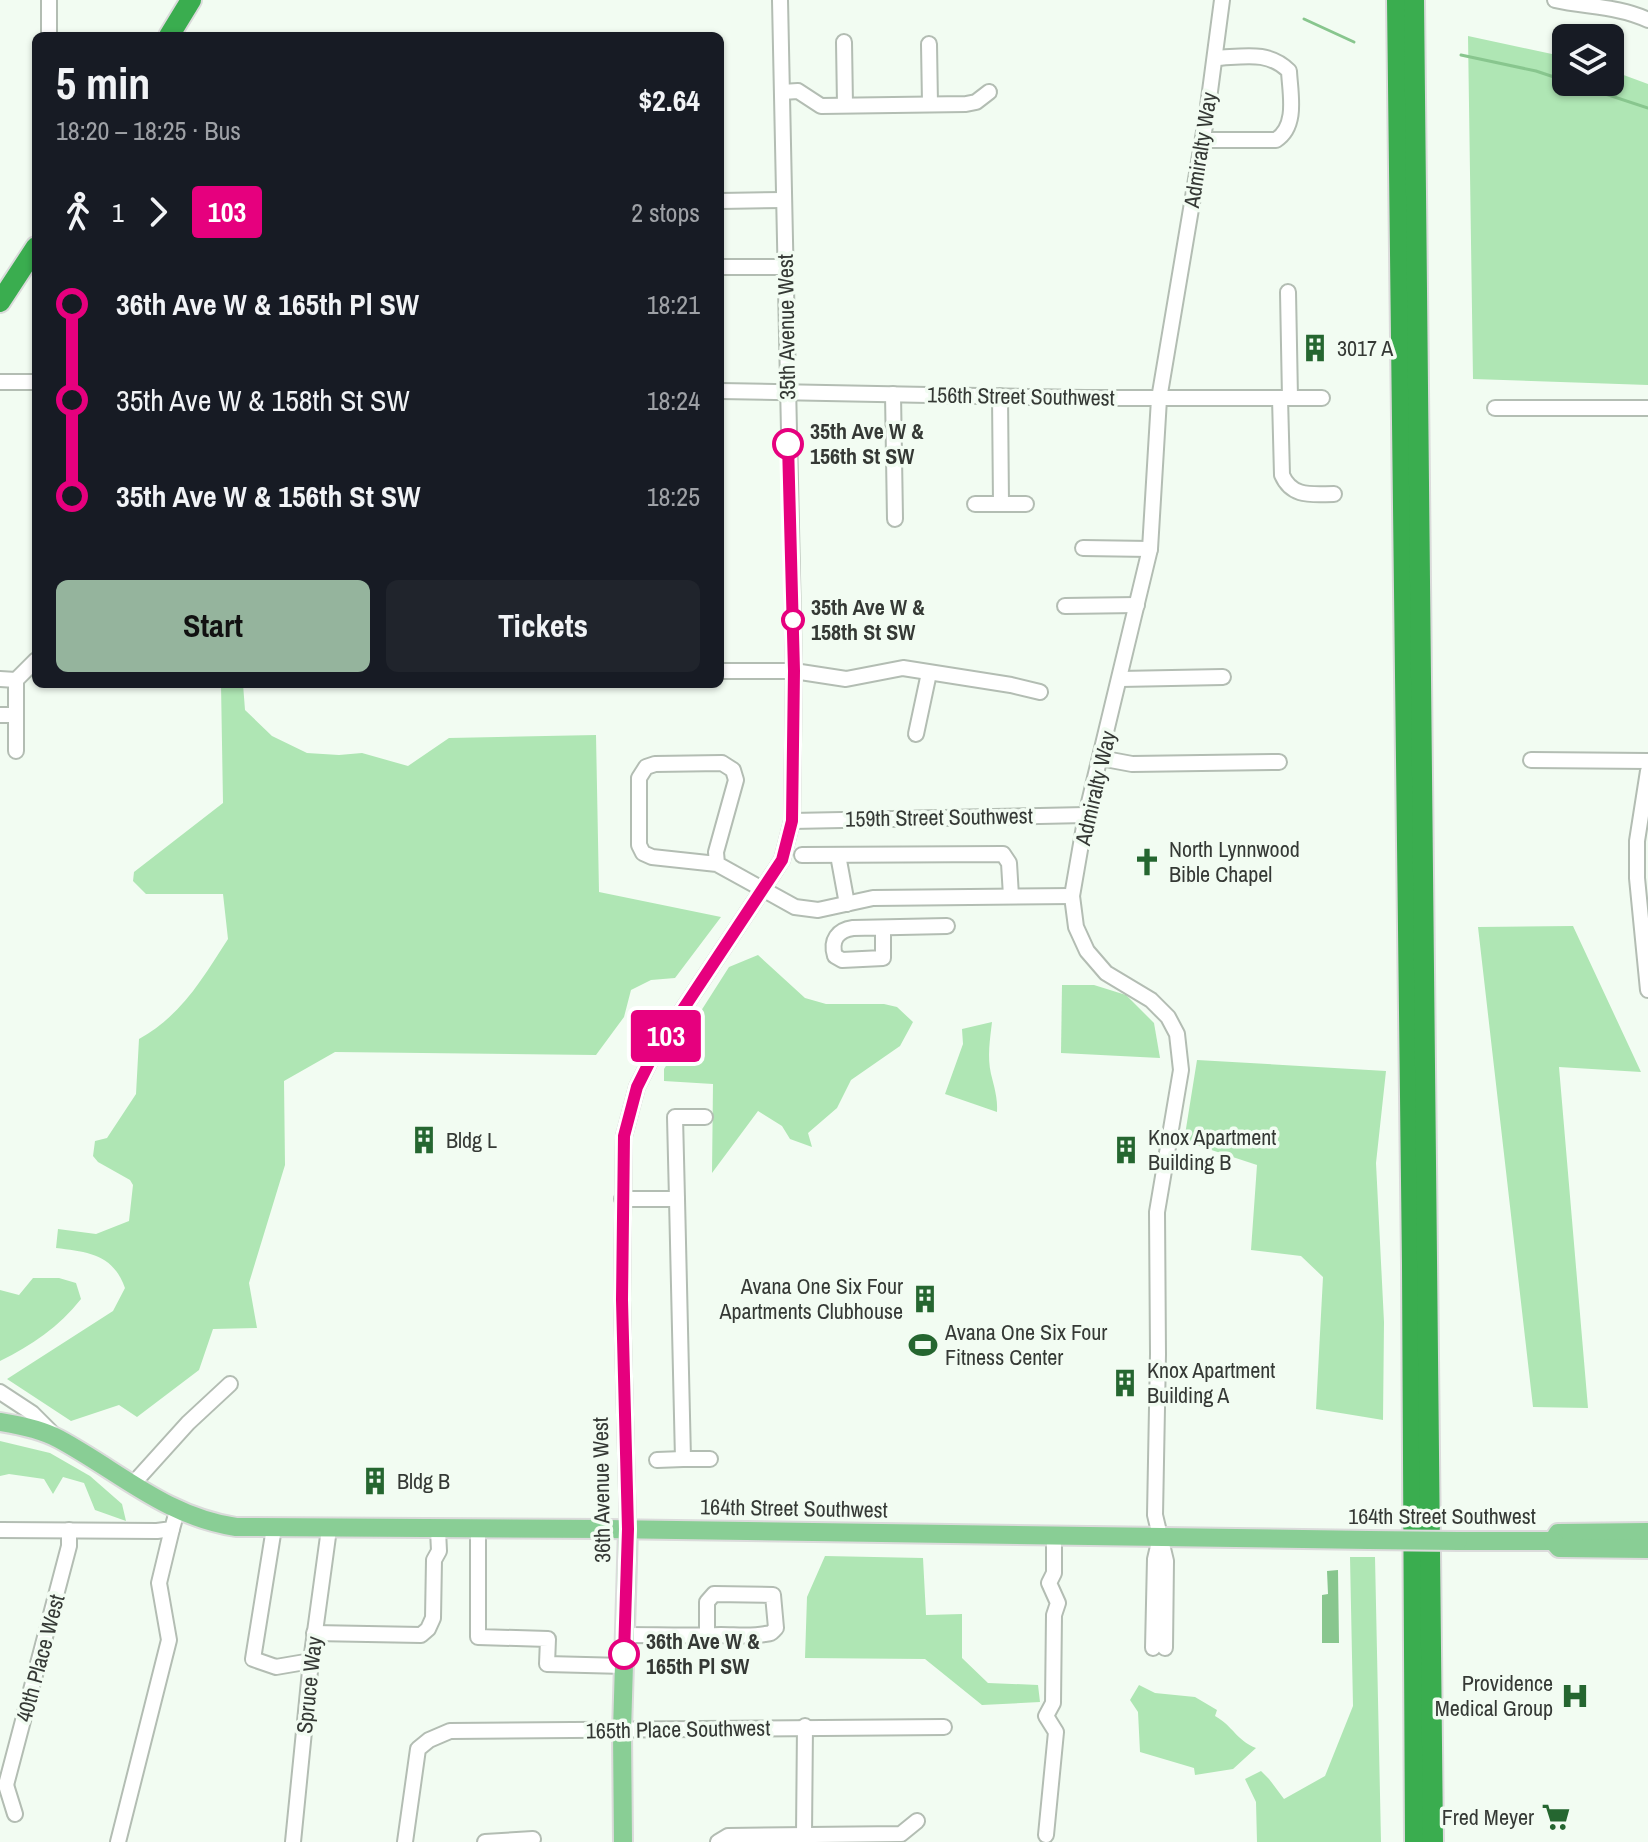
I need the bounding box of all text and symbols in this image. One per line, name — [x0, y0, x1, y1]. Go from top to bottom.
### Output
map controls — [1552, 24, 1624, 96]
button: layers — [1552, 24, 1624, 96]
text: 5 min — [56, 53, 150, 113]
text: $2.64 — [638, 80, 700, 120]
street label: Admiralty Way — [1176, 90, 1224, 211]
text: 18:20 – 18:25 · Bus — [56, 113, 241, 148]
icon: walk — [56, 190, 100, 234]
icon: forward — [136, 190, 180, 234]
text: 103 — [208, 193, 246, 231]
text: 1 — [112, 195, 124, 230]
text: 2 stops — [631, 195, 700, 230]
street label: 35th Avenue West — [770, 254, 802, 400]
text: 36th Ave W & 165th Pl SW — [116, 284, 419, 324]
text: 18:21 — [647, 287, 700, 322]
building icon: 3017 A — [1300, 333, 1330, 363]
place label: 3017 A — [1337, 333, 1394, 363]
street label: 156th Street Southwest — [927, 379, 1115, 413]
text: 35th Ave W & 158th St SW — [116, 380, 410, 420]
text: 18:24 — [647, 383, 700, 418]
place label: 35th Ave W & 156th St SW — [810, 416, 924, 471]
marker: 35th Ave W & 156th St SW — [773, 429, 803, 459]
text: 35th Ave W & 156th St SW — [116, 476, 420, 516]
text: 18:25 — [647, 479, 700, 514]
button: Start — [56, 580, 370, 672]
button: Tickets — [386, 580, 700, 672]
place label: 35th Ave W & 158th St SW — [811, 592, 925, 647]
marker: 35th Ave W & 158th St SW — [782, 609, 804, 631]
street label: Admiralty Way — [1067, 728, 1123, 849]
street label: 159th Street Southwest — [845, 800, 1033, 834]
place label: North Lynnwood Bible Chapel — [1169, 834, 1300, 889]
church icon: North Lynnwood Bible Chapel — [1132, 847, 1162, 877]
line badge: 103 — [620, 1010, 712, 1062]
text: 103 — [647, 1017, 685, 1055]
place label: Knox Apartment Building B — [1148, 1122, 1276, 1177]
building icon: Bldg L — [409, 1125, 439, 1155]
place label: Bldg L — [446, 1125, 497, 1155]
building icon: Knox Apartment Building B — [1111, 1135, 1141, 1165]
place label: Avana One Six Four Apartments Clubhouse — [718, 1271, 903, 1326]
building icon: Avana One Six Four Apartments Clubhouse — [910, 1284, 940, 1314]
place label: Avana One Six Four Fitness Center — [944, 1317, 1107, 1372]
sports icon: Avana One Six Four Fitness Center — [908, 1330, 938, 1360]
place label: Knox Apartment Building A — [1147, 1355, 1275, 1410]
building icon: Knox Apartment Building A — [1110, 1368, 1140, 1398]
street label: 36th Avenue West — [585, 1417, 617, 1563]
building icon: Bldg B — [360, 1466, 390, 1496]
place label: Bldg B — [397, 1466, 450, 1496]
street label: 164th Street Southwest — [700, 1491, 888, 1525]
street label: 164th Street Southwest — [1348, 1501, 1536, 1531]
street label: 40th Place West — [9, 1591, 71, 1725]
place label: 36th Ave W & 165th Pl SW — [646, 1626, 760, 1681]
street label: Spruce Way — [289, 1635, 329, 1735]
marker: 36th Ave W & 165th Pl SW — [609, 1639, 639, 1669]
place label: Providence Medical Group — [1435, 1668, 1553, 1723]
hospital icon: Providence Medical Group — [1560, 1681, 1590, 1711]
street label: 165th Place Southwest — [585, 1712, 771, 1746]
place label: Fred Meyer — [1442, 1802, 1534, 1832]
supermarket icon: Fred Meyer — [1541, 1802, 1571, 1832]

